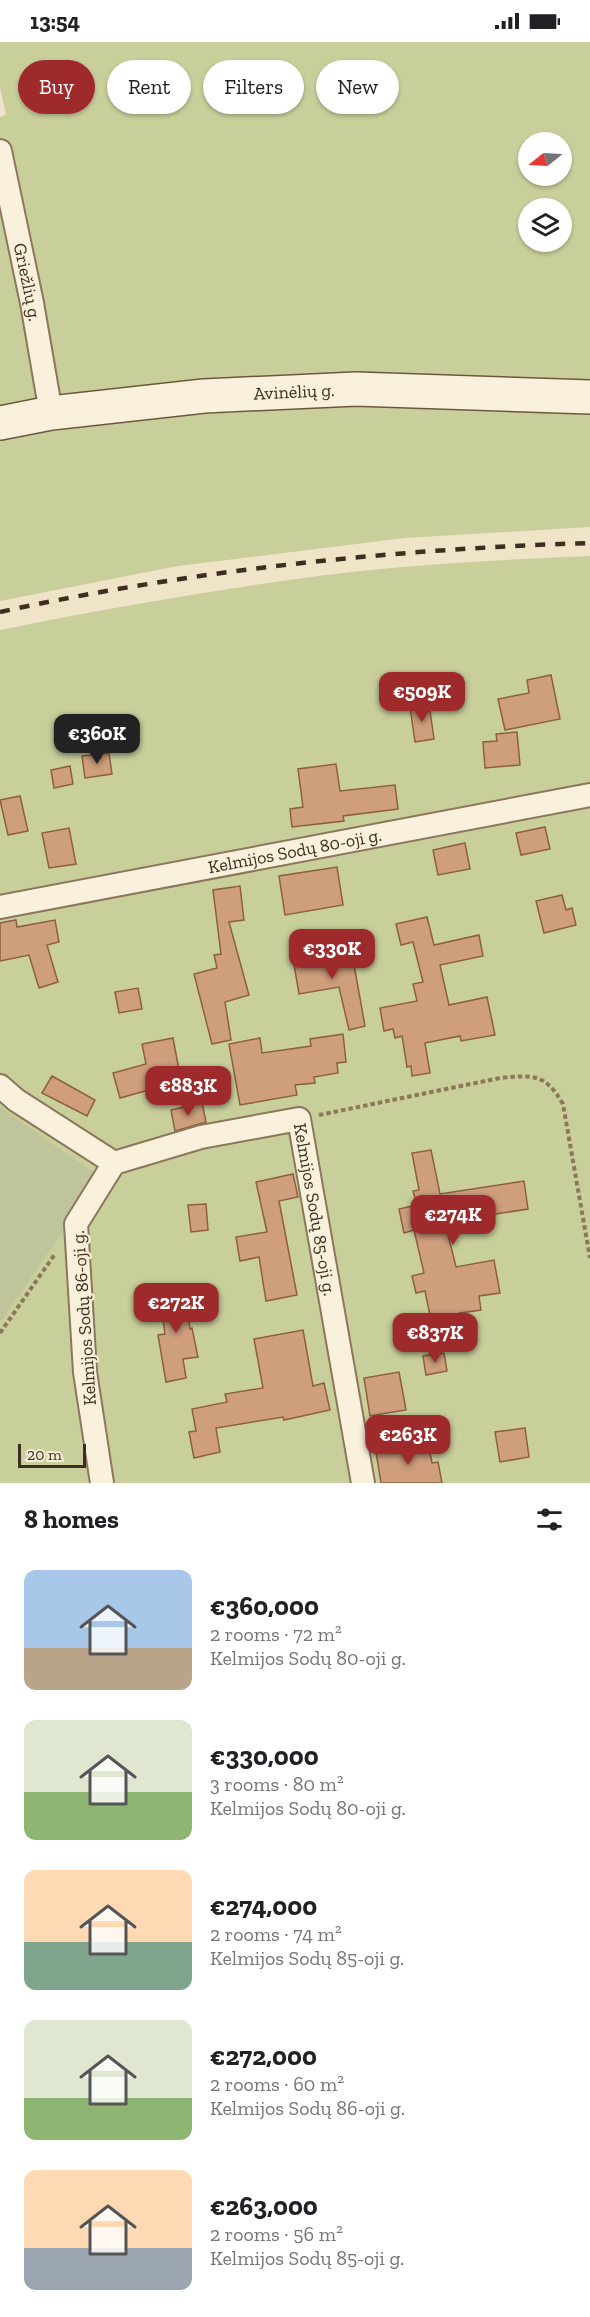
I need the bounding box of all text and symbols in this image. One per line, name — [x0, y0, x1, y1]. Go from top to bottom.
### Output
text: 13:54 — [30, 8, 80, 35]
chip: Buy — [18, 60, 95, 114]
chip: Rent — [107, 60, 191, 114]
chip: Filters — [203, 60, 304, 114]
chip: New — [316, 60, 399, 114]
north arrow — [518, 132, 572, 186]
map controls — [518, 132, 572, 252]
button: layers — [518, 198, 572, 252]
street label: Griežlių g. — [9, 241, 46, 323]
street label: Avinėlių g. — [253, 379, 335, 405]
pin: €509K — [380, 672, 464, 723]
text: €509K — [393, 679, 451, 703]
pin: €360K — [55, 714, 139, 765]
text: €360K — [68, 721, 126, 745]
street label: Kelmijos Sodų 80-oji g. — [206, 824, 383, 878]
pin: €330K — [290, 929, 374, 980]
text: €330K — [303, 936, 361, 960]
pin: €883K — [146, 1066, 230, 1117]
text: €883K — [159, 1073, 217, 1097]
street label: Kelmijos Sodų 85-oji g. — [289, 1121, 341, 1297]
pin: €274K — [411, 1195, 495, 1246]
text: €274K — [425, 1202, 482, 1226]
street label: Kelmijos Sodų 86-oji g. — [67, 1230, 101, 1406]
pin: €272K — [134, 1283, 218, 1334]
text: €272K — [148, 1290, 204, 1314]
pin: €837K — [393, 1313, 477, 1364]
text: €837K — [407, 1320, 463, 1344]
pin: €263K — [366, 1415, 450, 1466]
text: €263K — [379, 1422, 437, 1446]
scale bar — [18, 1441, 86, 1468]
text: 20 m — [27, 1445, 62, 1464]
text: 8 homes — [24, 1503, 119, 1535]
icon: filters — [533, 1503, 566, 1536]
text: €360,000 — [210, 1590, 319, 1622]
icon: home — [72, 1594, 144, 1666]
text: 2 rooms · 72 m² — [210, 1622, 342, 1646]
text: Kelmijos Sodų 80-oji g. — [210, 1646, 406, 1670]
text: €330,000 — [210, 1740, 319, 1772]
icon: home — [72, 1744, 144, 1816]
text: 3 rooms · 80 m² — [210, 1772, 344, 1796]
text: Kelmijos Sodų 80-oji g. — [210, 1796, 406, 1820]
text: €274,000 — [210, 1890, 317, 1922]
icon: home — [72, 1894, 144, 1966]
text: 2 rooms · 74 m² — [210, 1922, 342, 1946]
text: Kelmijos Sodų 85-oji g. — [210, 1946, 404, 1970]
text: €272,000 — [210, 2040, 317, 2072]
icon: home — [72, 2044, 144, 2116]
text: 2 rooms · 60 m² — [210, 2072, 344, 2096]
text: Kelmijos Sodų 86-oji g. — [210, 2096, 405, 2120]
text: €263,000 — [210, 2190, 318, 2222]
icon: home — [72, 2194, 144, 2266]
text: 2 rooms · 56 m² — [210, 2222, 343, 2246]
text: Kelmijos Sodų 85-oji g. — [210, 2246, 404, 2270]

